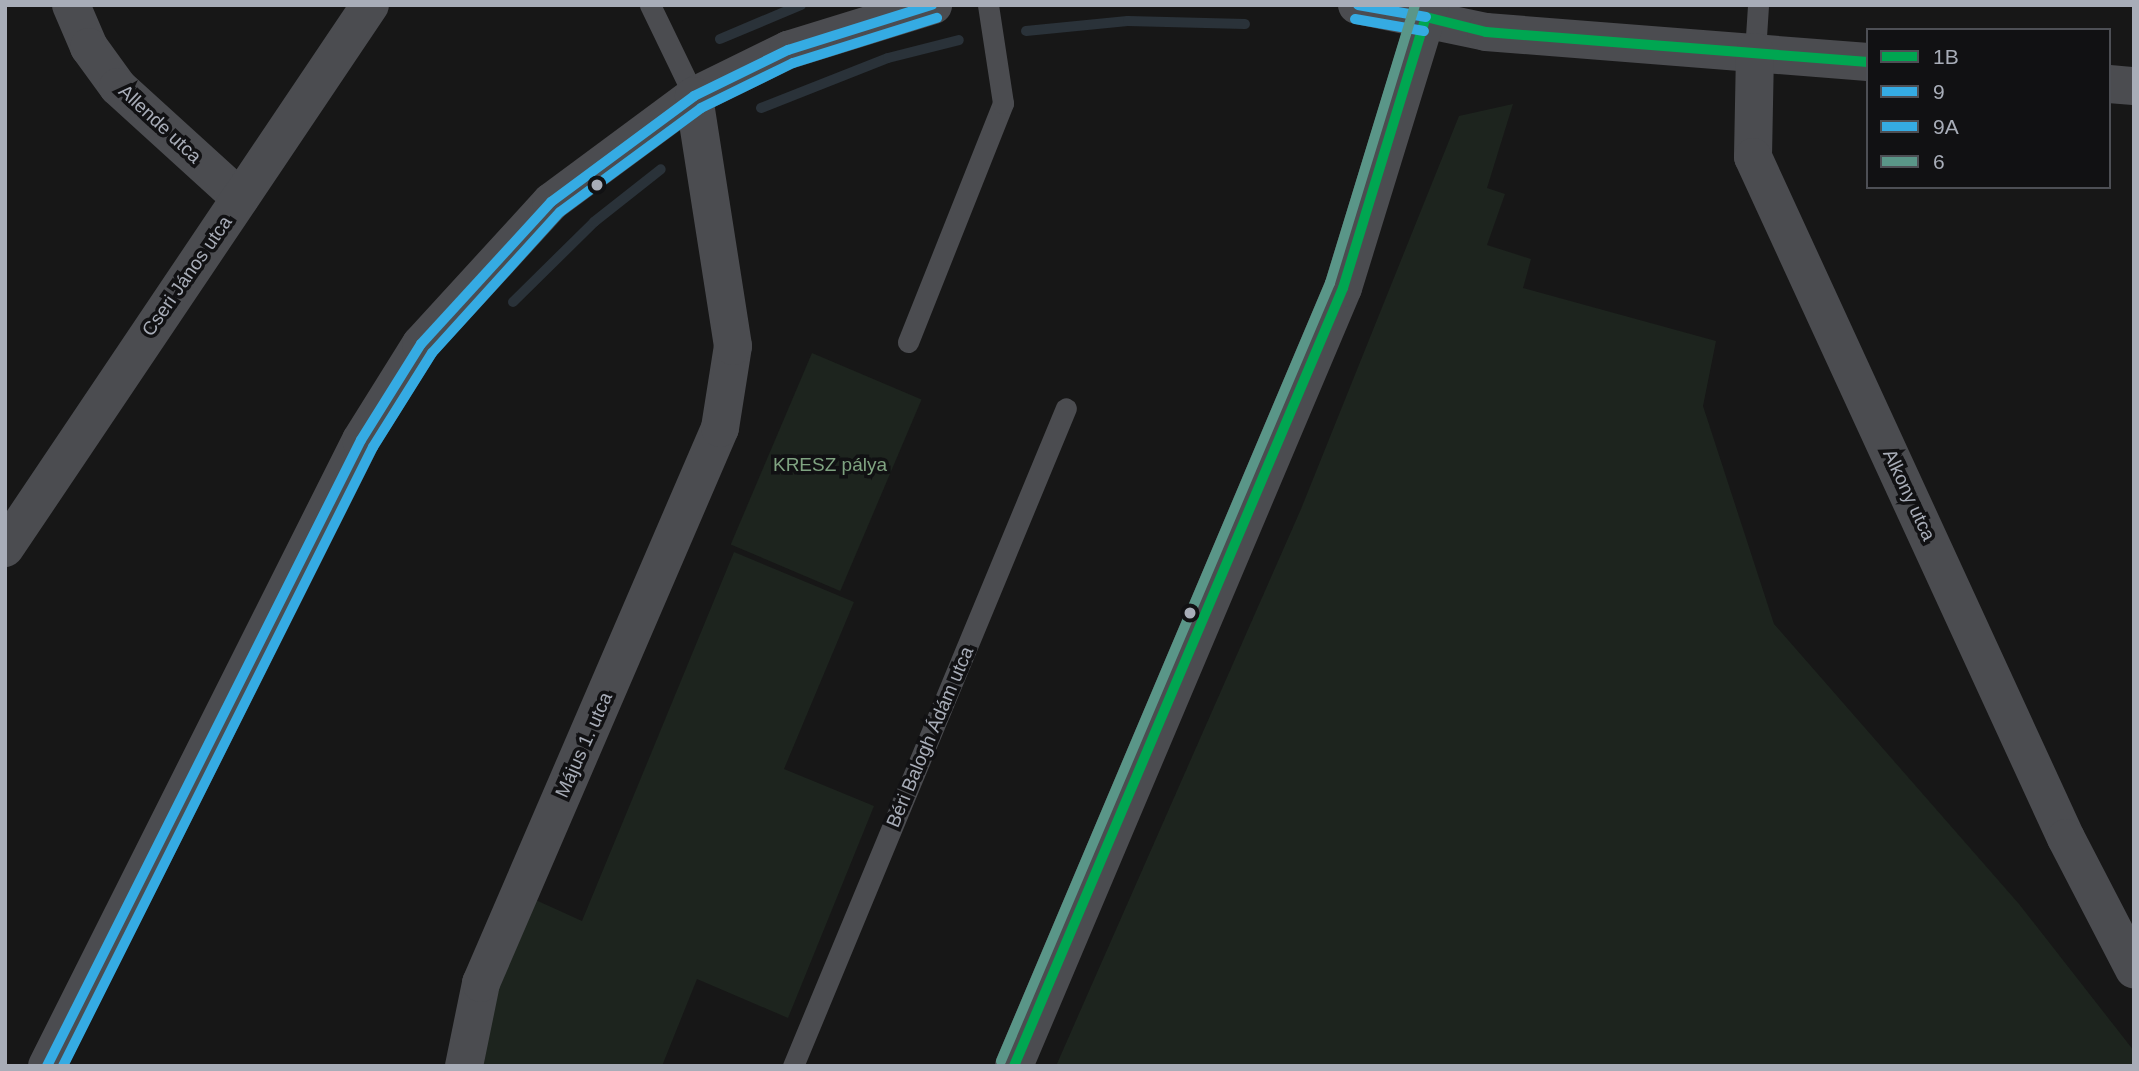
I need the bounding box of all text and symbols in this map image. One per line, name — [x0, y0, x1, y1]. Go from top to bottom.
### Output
legend — [1866, 28, 2111, 189]
text: 1B — [1933, 45, 1959, 68]
street label: Allende utca — [114, 80, 206, 168]
text: 9 — [1933, 80, 1945, 103]
text: 9A — [1933, 115, 1959, 138]
text: 6 — [1933, 150, 1945, 173]
unlabelled marker — [590, 178, 604, 192]
street label: Cseri János utca — [137, 212, 237, 340]
street label: Alkony utca — [1878, 446, 1940, 544]
park label: KRESZ pálya — [773, 454, 887, 476]
unlabelled marker — [1183, 606, 1197, 620]
street label: Béri Balogh Ádám utca — [882, 643, 978, 831]
street label: Május 1. utca — [551, 689, 617, 801]

